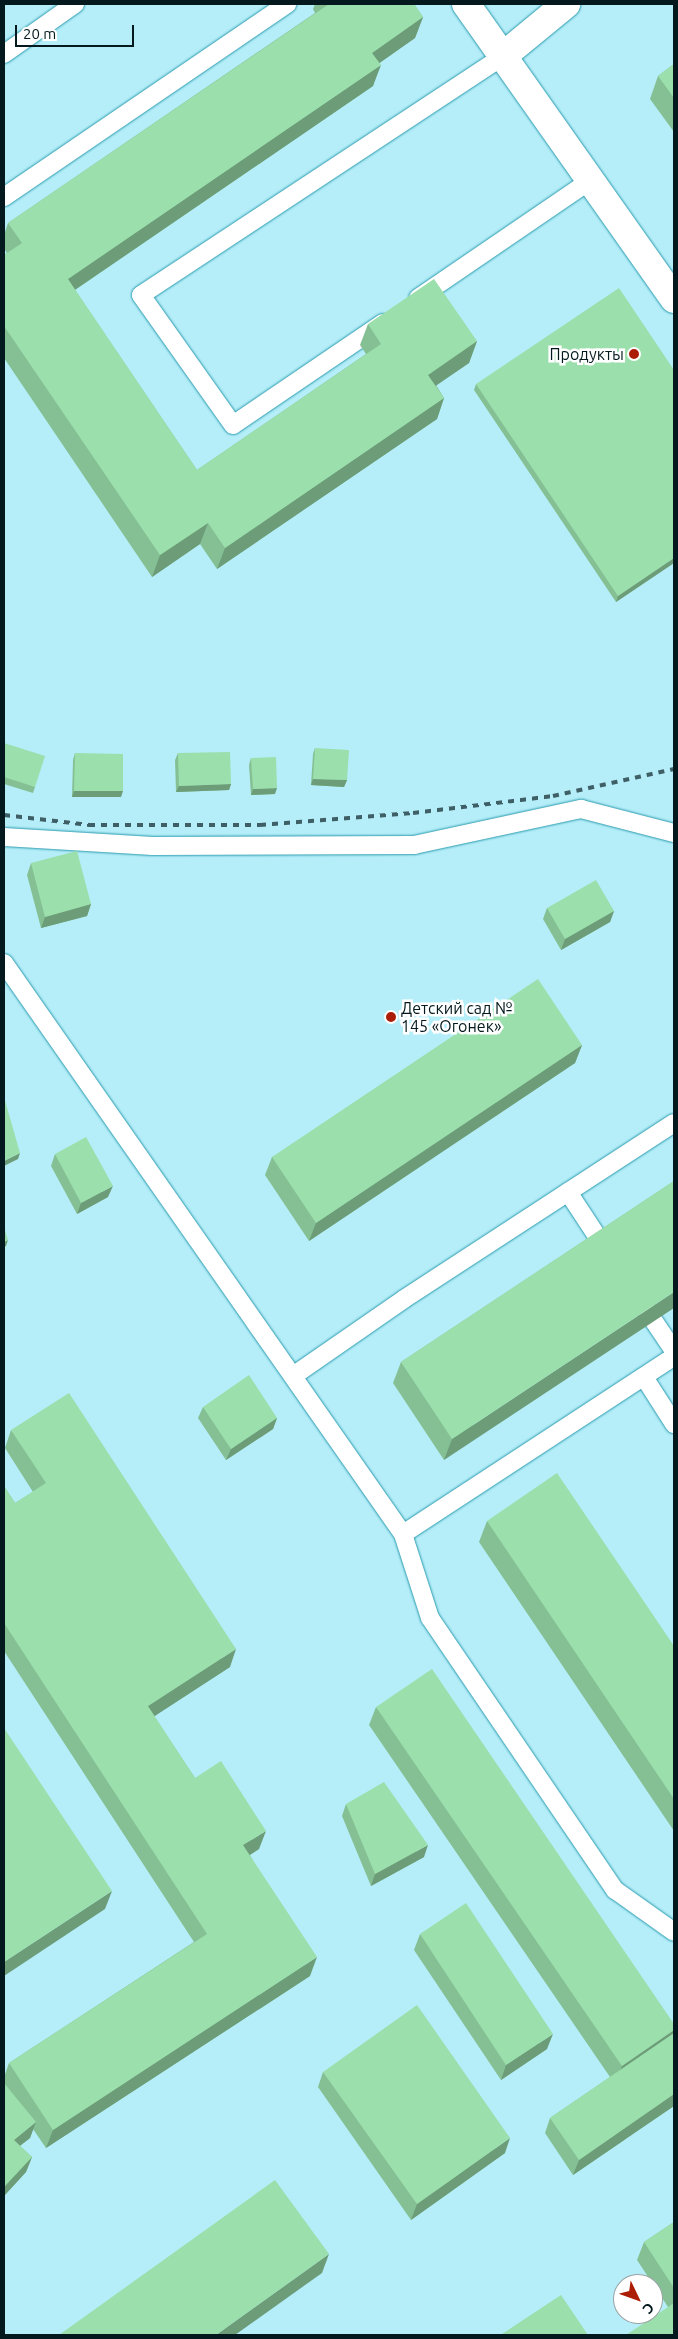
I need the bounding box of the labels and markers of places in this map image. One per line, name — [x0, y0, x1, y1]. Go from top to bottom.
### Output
place label: Продукты — [549, 344, 624, 364]
marker: Продукты — [628, 348, 640, 360]
place label: Детский сад № 145 «Огонек» — [401, 998, 513, 1036]
marker: Детский сад № 145 «Огонек» — [385, 1011, 397, 1023]

